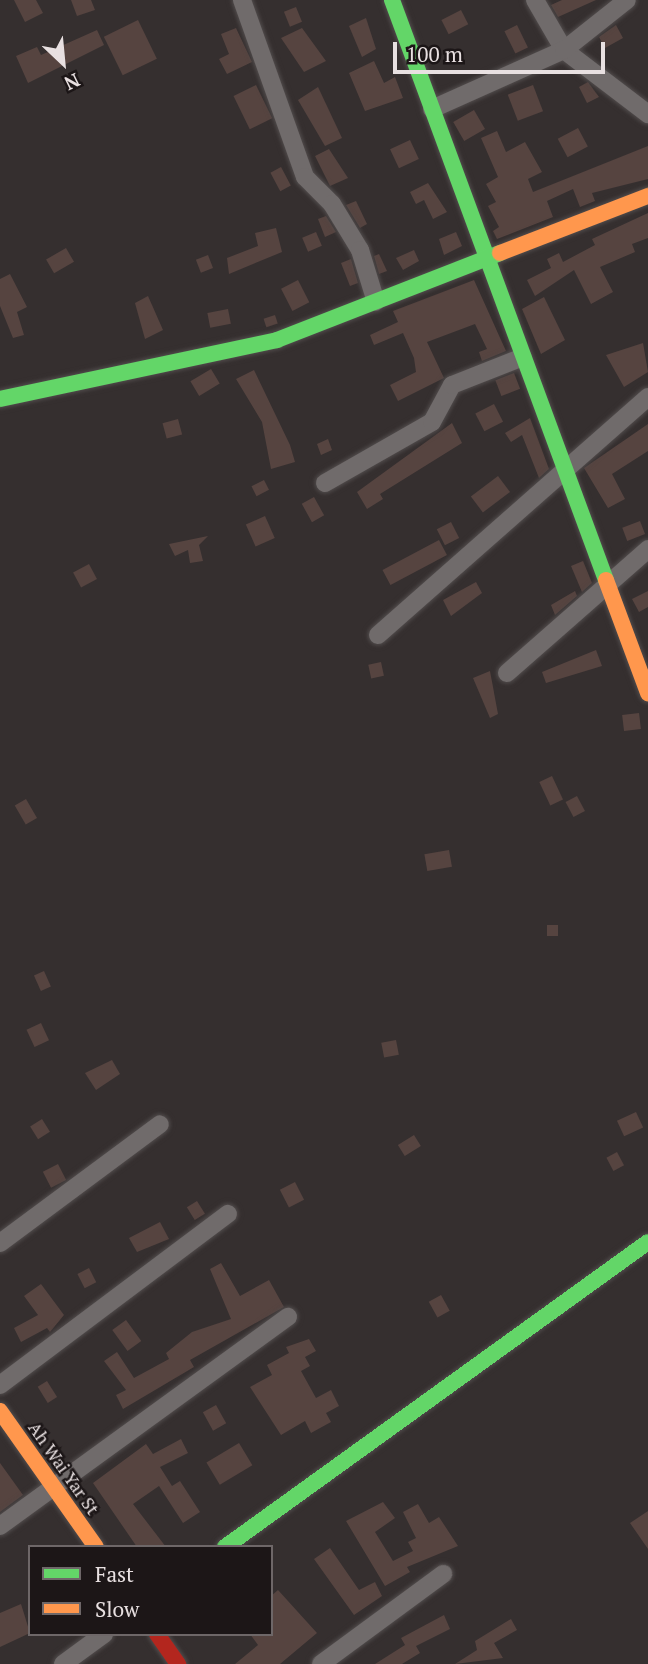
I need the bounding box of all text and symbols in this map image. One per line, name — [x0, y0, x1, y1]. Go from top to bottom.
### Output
north arrow — [28, 28, 98, 98]
scale bar — [396, 28, 608, 72]
text: 100 m — [406, 40, 463, 68]
text: N — [60, 68, 84, 97]
street label: Ah Wai Yar St — [24, 1417, 104, 1519]
legend — [28, 1545, 273, 1636]
text: Fast — [95, 1560, 134, 1588]
text: Slow — [95, 1595, 139, 1623]

